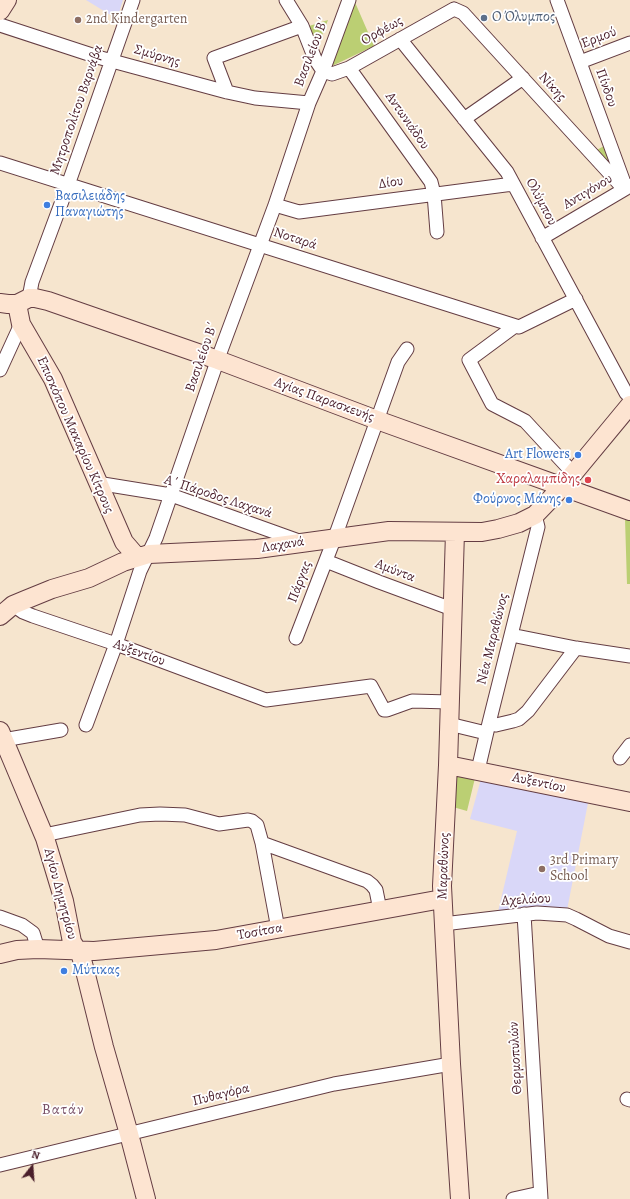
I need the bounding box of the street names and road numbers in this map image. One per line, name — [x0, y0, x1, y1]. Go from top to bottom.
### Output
street label: Ορφέως — [358, 13, 406, 49]
street label: Βασιλείου Β΄ — [291, 15, 333, 89]
street label: Ερμού — [579, 24, 619, 52]
street label: Σμύρνης — [132, 41, 182, 71]
street label: Μητροπολίτου Βαρνάβα — [47, 43, 107, 177]
street label: Πίνδου — [591, 67, 621, 109]
street label: Νίκης — [535, 69, 569, 105]
street label: Αντωνιάδου — [381, 89, 433, 153]
street label: Αντιγόνου — [560, 171, 616, 213]
street label: Δίου — [378, 173, 404, 193]
street label: Ολύμπου — [522, 175, 560, 229]
street label: Νοταρά — [271, 224, 319, 254]
street label: Βασιλείου Β΄ — [182, 320, 222, 394]
street label: Επισκόπου Μακαρίου Κίτρους — [33, 354, 117, 516]
street label: Αγίας Παρασκευής — [272, 374, 376, 426]
street label: Α΄ Πάροδος Λαχανά — [162, 472, 274, 522]
street label: Λαχανά — [260, 533, 306, 557]
street label: Αμύντα — [373, 556, 417, 586]
street label: Πάργας — [284, 559, 316, 605]
street label: Νέα Μαραθώνος — [474, 592, 512, 686]
street label: Αυξεντίου — [111, 636, 167, 670]
street label: Αυξεντίου — [511, 769, 567, 797]
street label: Μαραθώνος — [434, 832, 454, 900]
street label: Αγίου Δημητρίου — [40, 847, 80, 941]
street label: Αχελώου — [501, 890, 551, 910]
street label: Τοσίτσα — [236, 920, 284, 944]
street label: Θερμοπυλών — [506, 1021, 526, 1095]
street label: Πυθαγόρα — [191, 1080, 251, 1110]

